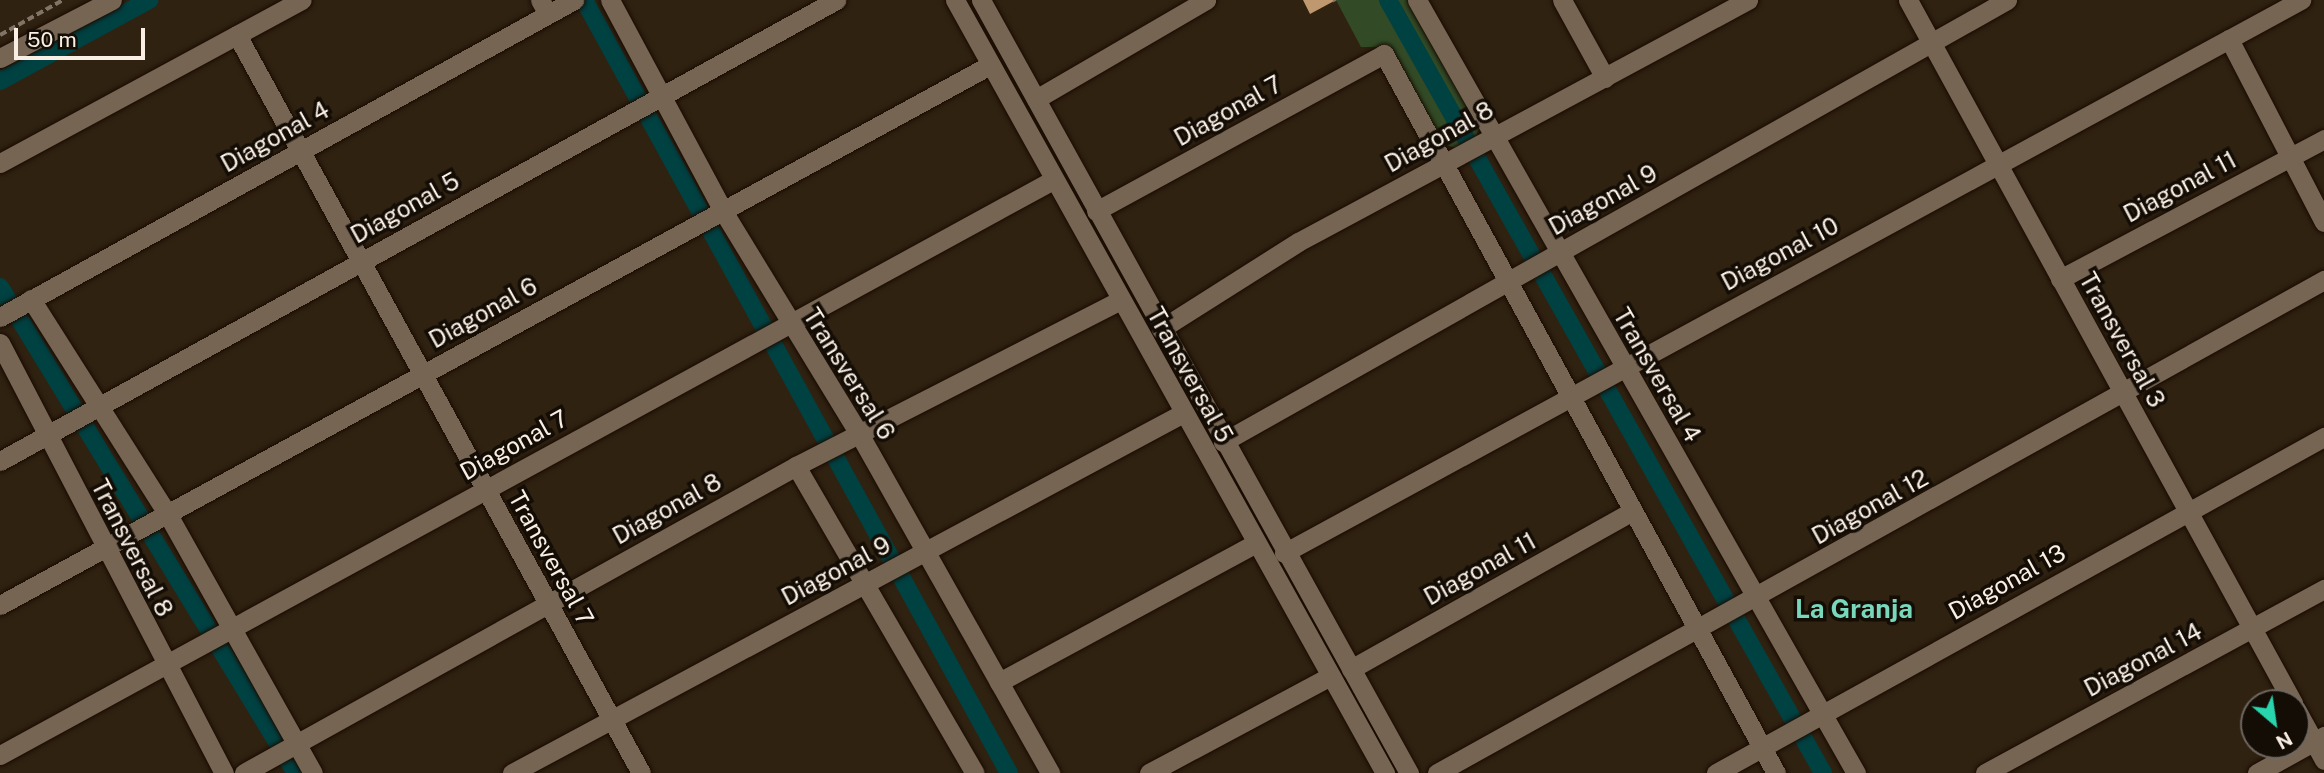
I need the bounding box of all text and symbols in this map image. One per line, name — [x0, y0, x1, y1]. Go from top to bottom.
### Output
scale bar — [18, 14, 149, 58]
text: 50 m — [27, 27, 77, 52]
street label: Diagonal 7 — [1169, 70, 1287, 152]
street label: Diagonal 8 — [1380, 95, 1498, 179]
street label: Diagonal 4 — [216, 96, 334, 178]
street label: Diagonal 11 — [2119, 145, 2241, 229]
street label: Diagonal 9 — [1544, 159, 1662, 241]
street label: Diagonal 5 — [346, 166, 464, 250]
street label: Diagonal 10 — [1716, 211, 1844, 297]
street label: Transversal 3 — [2073, 267, 2171, 413]
street label: Diagonal 6 — [424, 272, 542, 354]
street label: Transversal 5 — [1141, 302, 1239, 448]
street label: Transversal 6 — [797, 303, 901, 445]
street label: Transversal 4 — [1607, 303, 1707, 447]
street label: Diagonal 7 — [455, 404, 573, 486]
street label: Diagonal 12 — [1807, 463, 1933, 551]
street label: Diagonal 8 — [608, 467, 726, 551]
street label: Transversal 8 — [85, 474, 179, 622]
street label: Transversal 7 — [502, 486, 600, 630]
street label: Diagonal 11 — [1419, 526, 1541, 612]
street label: Diagonal 9 — [777, 530, 895, 612]
street label: Diagonal 13 — [1944, 538, 2070, 626]
district label: La Granja — [1795, 593, 1913, 625]
street label: Diagonal 14 — [2079, 617, 2207, 703]
north arrow — [2240, 689, 2310, 759]
text: N — [2272, 727, 2296, 754]

